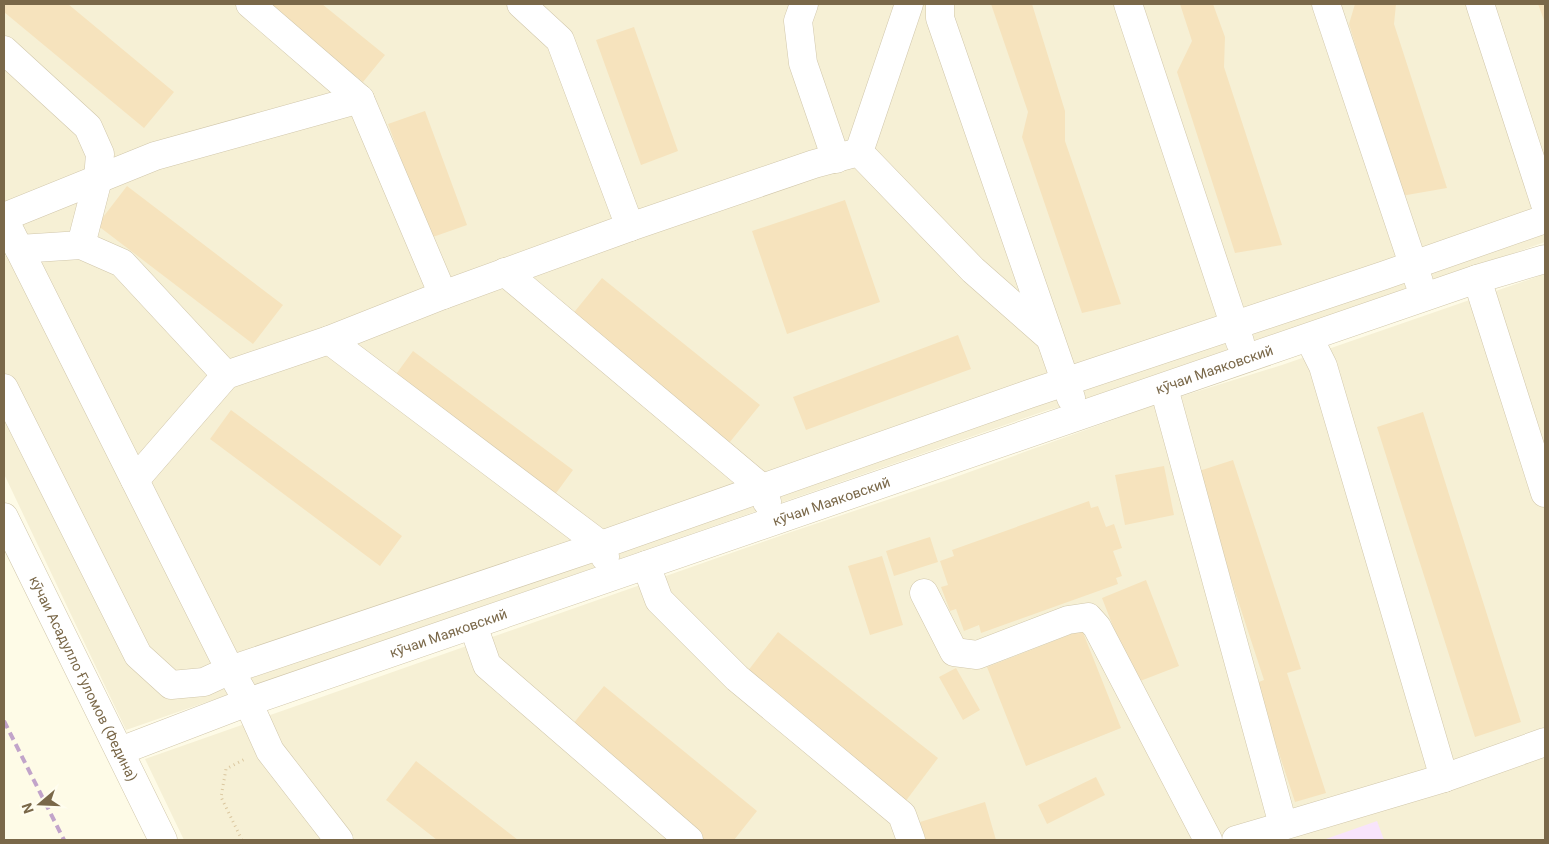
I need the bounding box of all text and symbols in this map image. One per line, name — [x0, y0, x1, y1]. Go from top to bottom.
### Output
street label: кӯчаи Маяковский — [1154, 342, 1275, 397]
street label: кӯчаи Маяковский — [771, 474, 892, 529]
street label: кӯчаи Асадулло Ғуломов (Федина) — [26, 573, 141, 784]
street label: кӯчаи Маяковский — [388, 605, 509, 661]
north arrow — [15, 779, 65, 829]
text: N — [19, 801, 37, 816]

